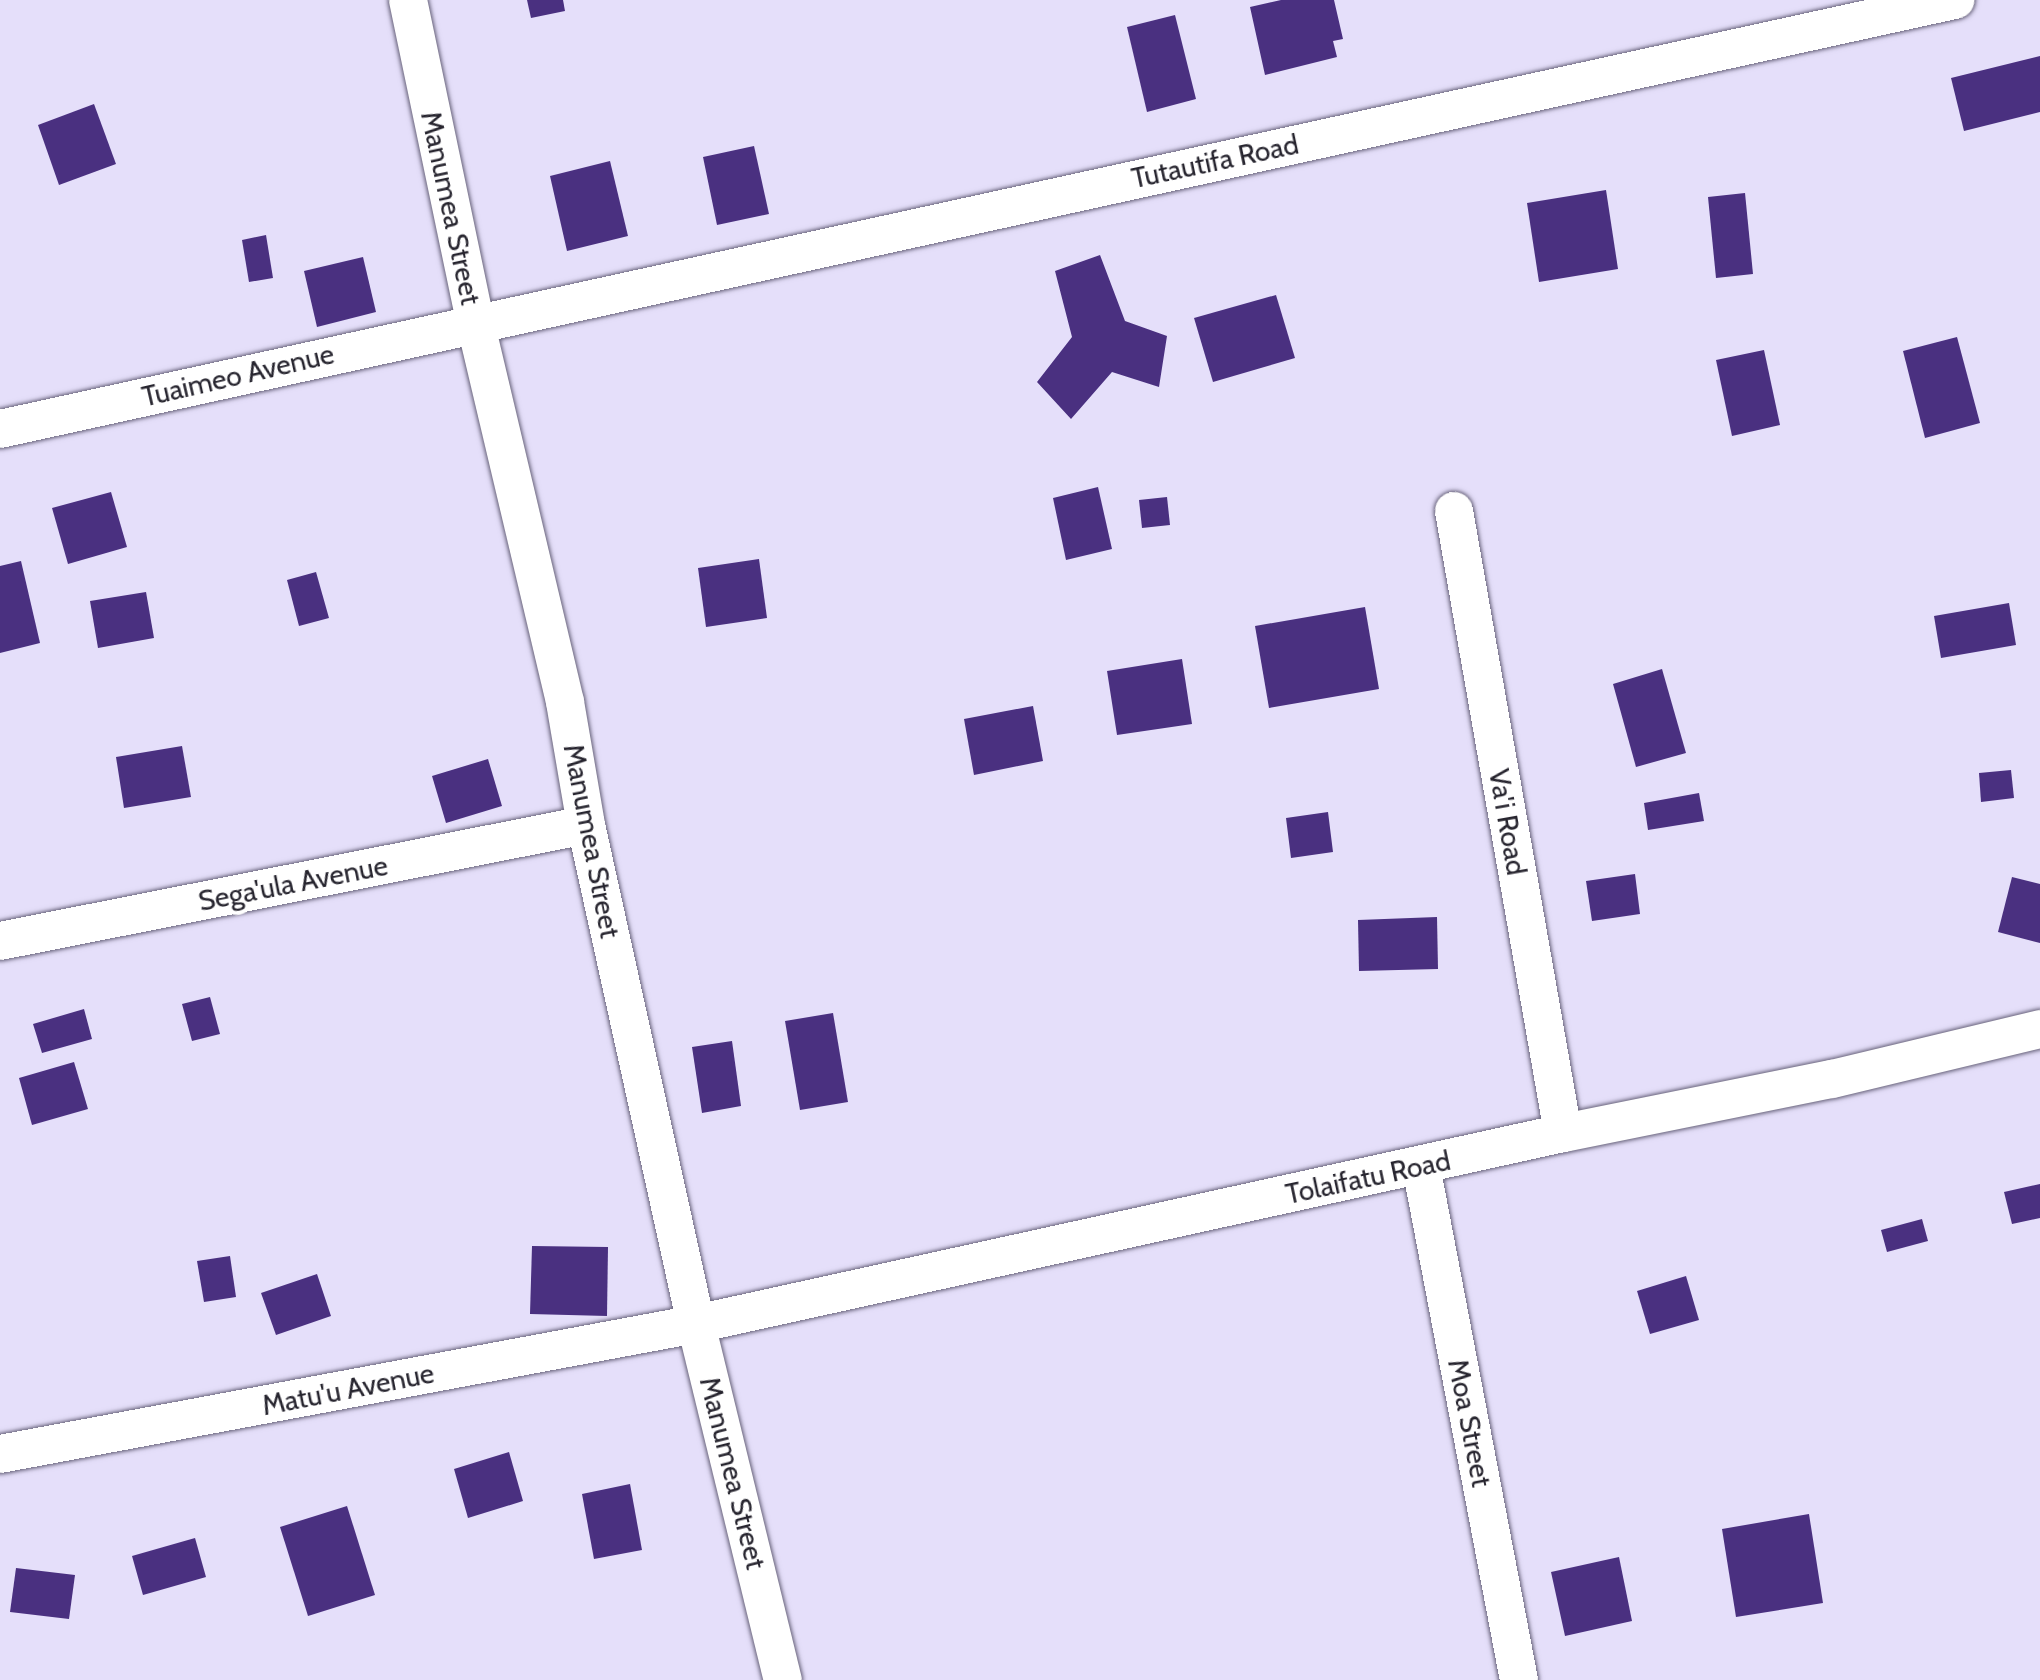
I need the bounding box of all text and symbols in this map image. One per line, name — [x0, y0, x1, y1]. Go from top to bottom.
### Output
street label: Manumea Street — [414, 108, 488, 308]
street label: Tutautifa Road — [1129, 127, 1301, 195]
street label: Tuaimeo Avenue — [139, 337, 337, 413]
street label: Manumea Street — [557, 741, 627, 941]
street label: Va'i Road — [1482, 766, 1534, 878]
street label: Sega'ula Avenue — [196, 848, 390, 918]
street label: Tolaifatu Road — [1283, 1143, 1453, 1211]
street label: Matu'u Avenue — [259, 1356, 437, 1422]
street label: Moa Street — [1441, 1356, 1499, 1490]
street label: Manumea Street — [693, 1373, 773, 1573]

